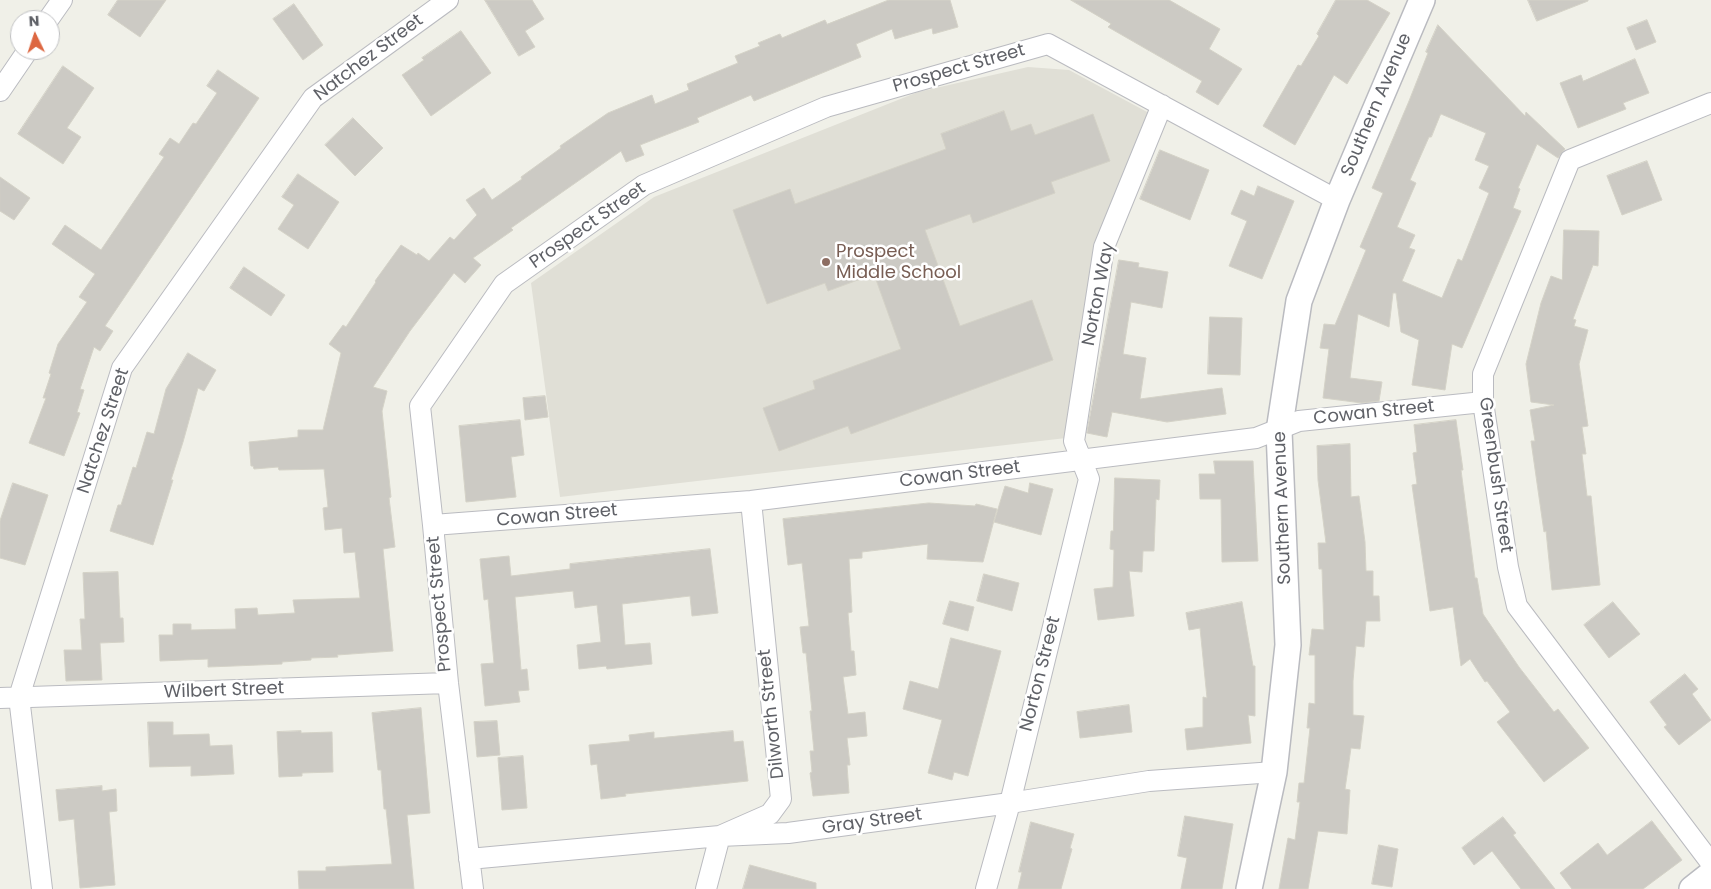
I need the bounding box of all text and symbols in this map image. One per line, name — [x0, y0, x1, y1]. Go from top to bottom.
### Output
north arrow — [10, 10, 60, 60]
street label: Natchez Street — [310, 10, 428, 106]
text: N — [28, 11, 40, 31]
street label: Southern Avenue — [1337, 30, 1417, 180]
street label: Prospect Street — [890, 40, 1028, 98]
street label: Prospect Street — [526, 178, 650, 274]
street label: Norton Way — [1078, 240, 1120, 348]
place label: Prospect Middle School — [836, 241, 961, 284]
marker: Prospect Middle School — [820, 256, 832, 268]
street label: Natchez Street — [74, 366, 134, 496]
street label: Cowan Street — [1313, 396, 1435, 430]
street label: Greenbush Street — [1473, 396, 1517, 554]
street label: Southern Avenue — [1270, 431, 1296, 585]
street label: Cowan Street — [898, 457, 1022, 493]
street label: Cowan Street — [496, 500, 618, 532]
street label: Prospect Street — [423, 535, 457, 673]
street label: Norton Street — [1016, 614, 1066, 734]
street label: Dilworth Street — [754, 648, 790, 780]
street label: Wilbert Street — [163, 678, 285, 704]
street label: Gray Street — [821, 804, 923, 840]

